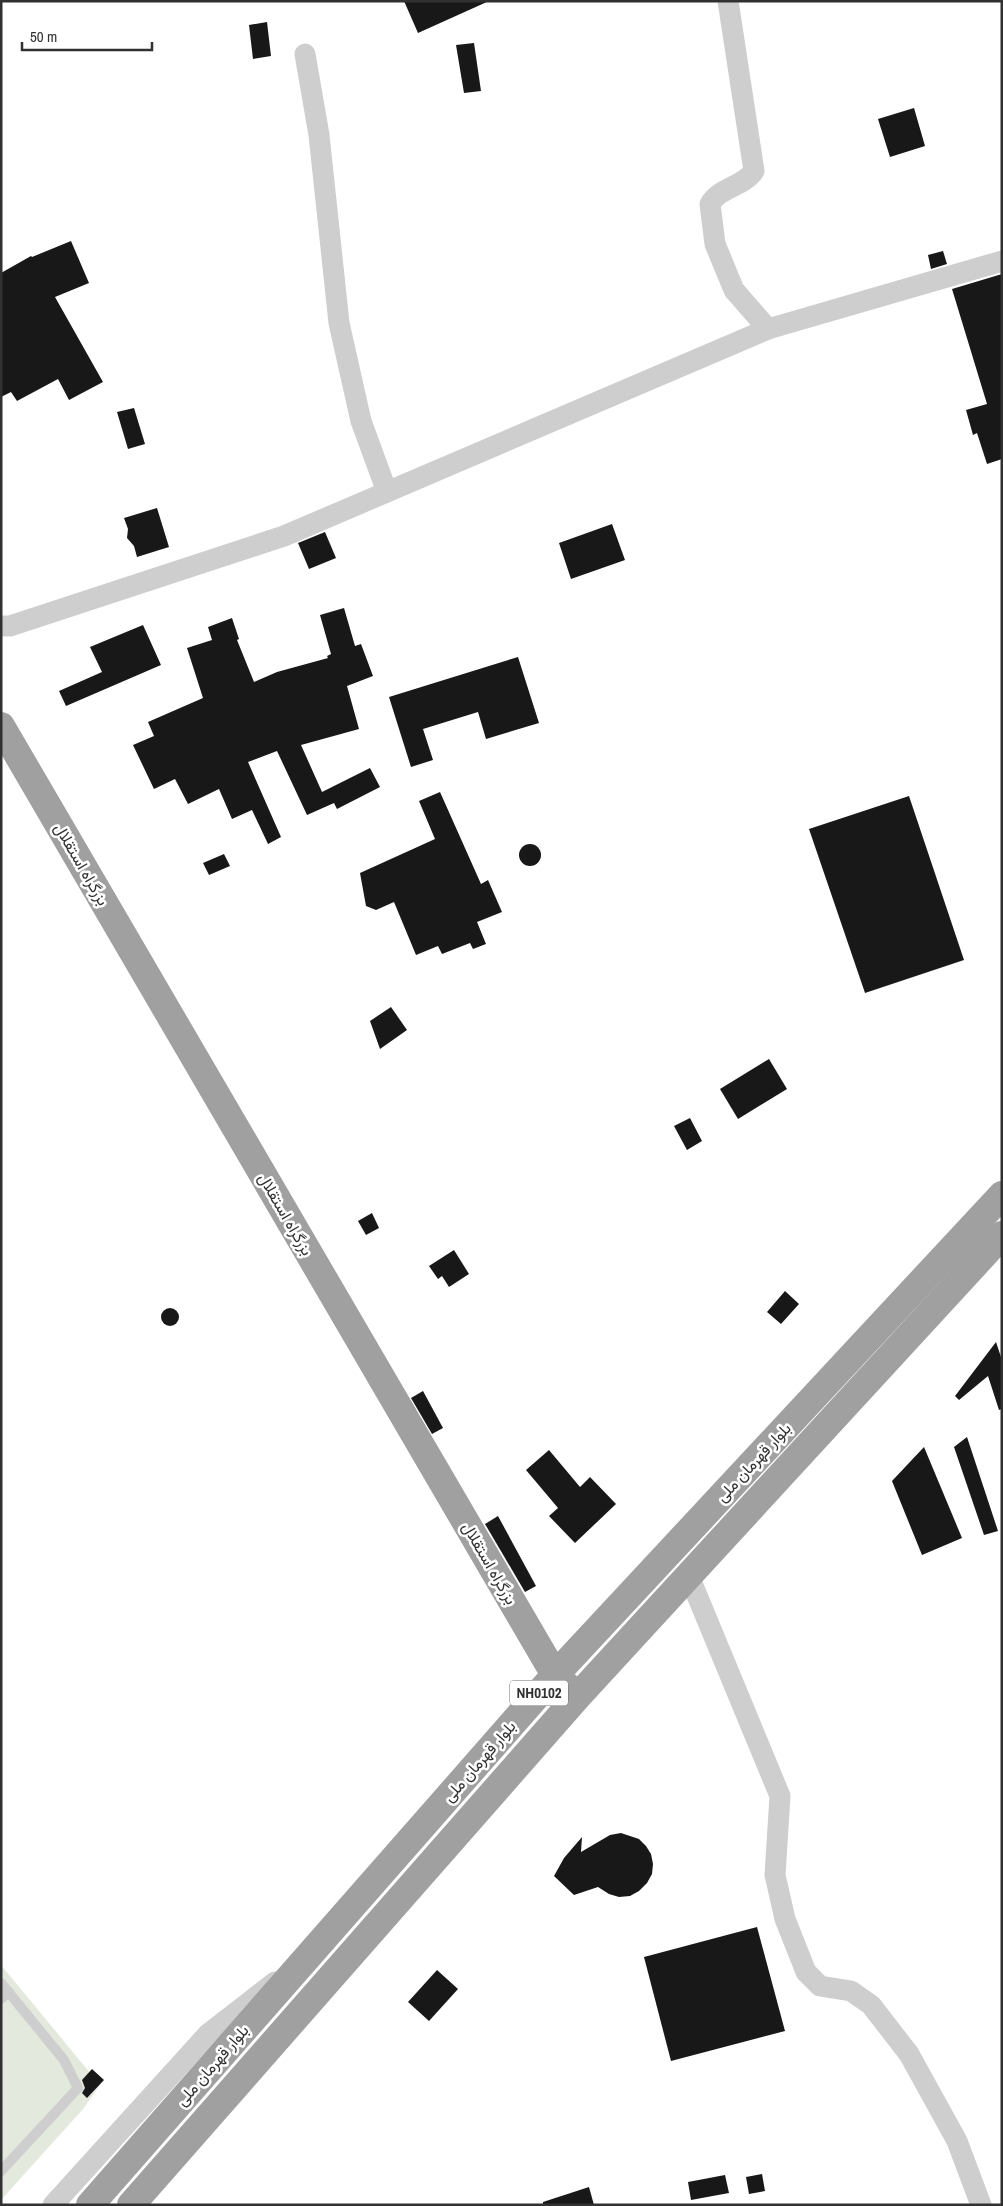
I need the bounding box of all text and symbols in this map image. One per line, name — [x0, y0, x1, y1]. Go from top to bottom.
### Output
scale bar — [22, 20, 152, 52]
text: 50 m — [30, 26, 57, 47]
street label: بزرگراه استقلال — [49, 819, 115, 909]
street label: بزرگراه استقلال — [253, 1169, 319, 1259]
street label: بلوار قهرمان ملی — [710, 1418, 796, 1506]
street label: بزرگراه استقلال — [457, 1518, 523, 1608]
road number: NH0102 — [510, 1680, 568, 1706]
street label: بلوار قهرمان ملی — [438, 1716, 520, 1806]
street label: بلوار قهرمان ملی — [171, 2020, 253, 2110]

